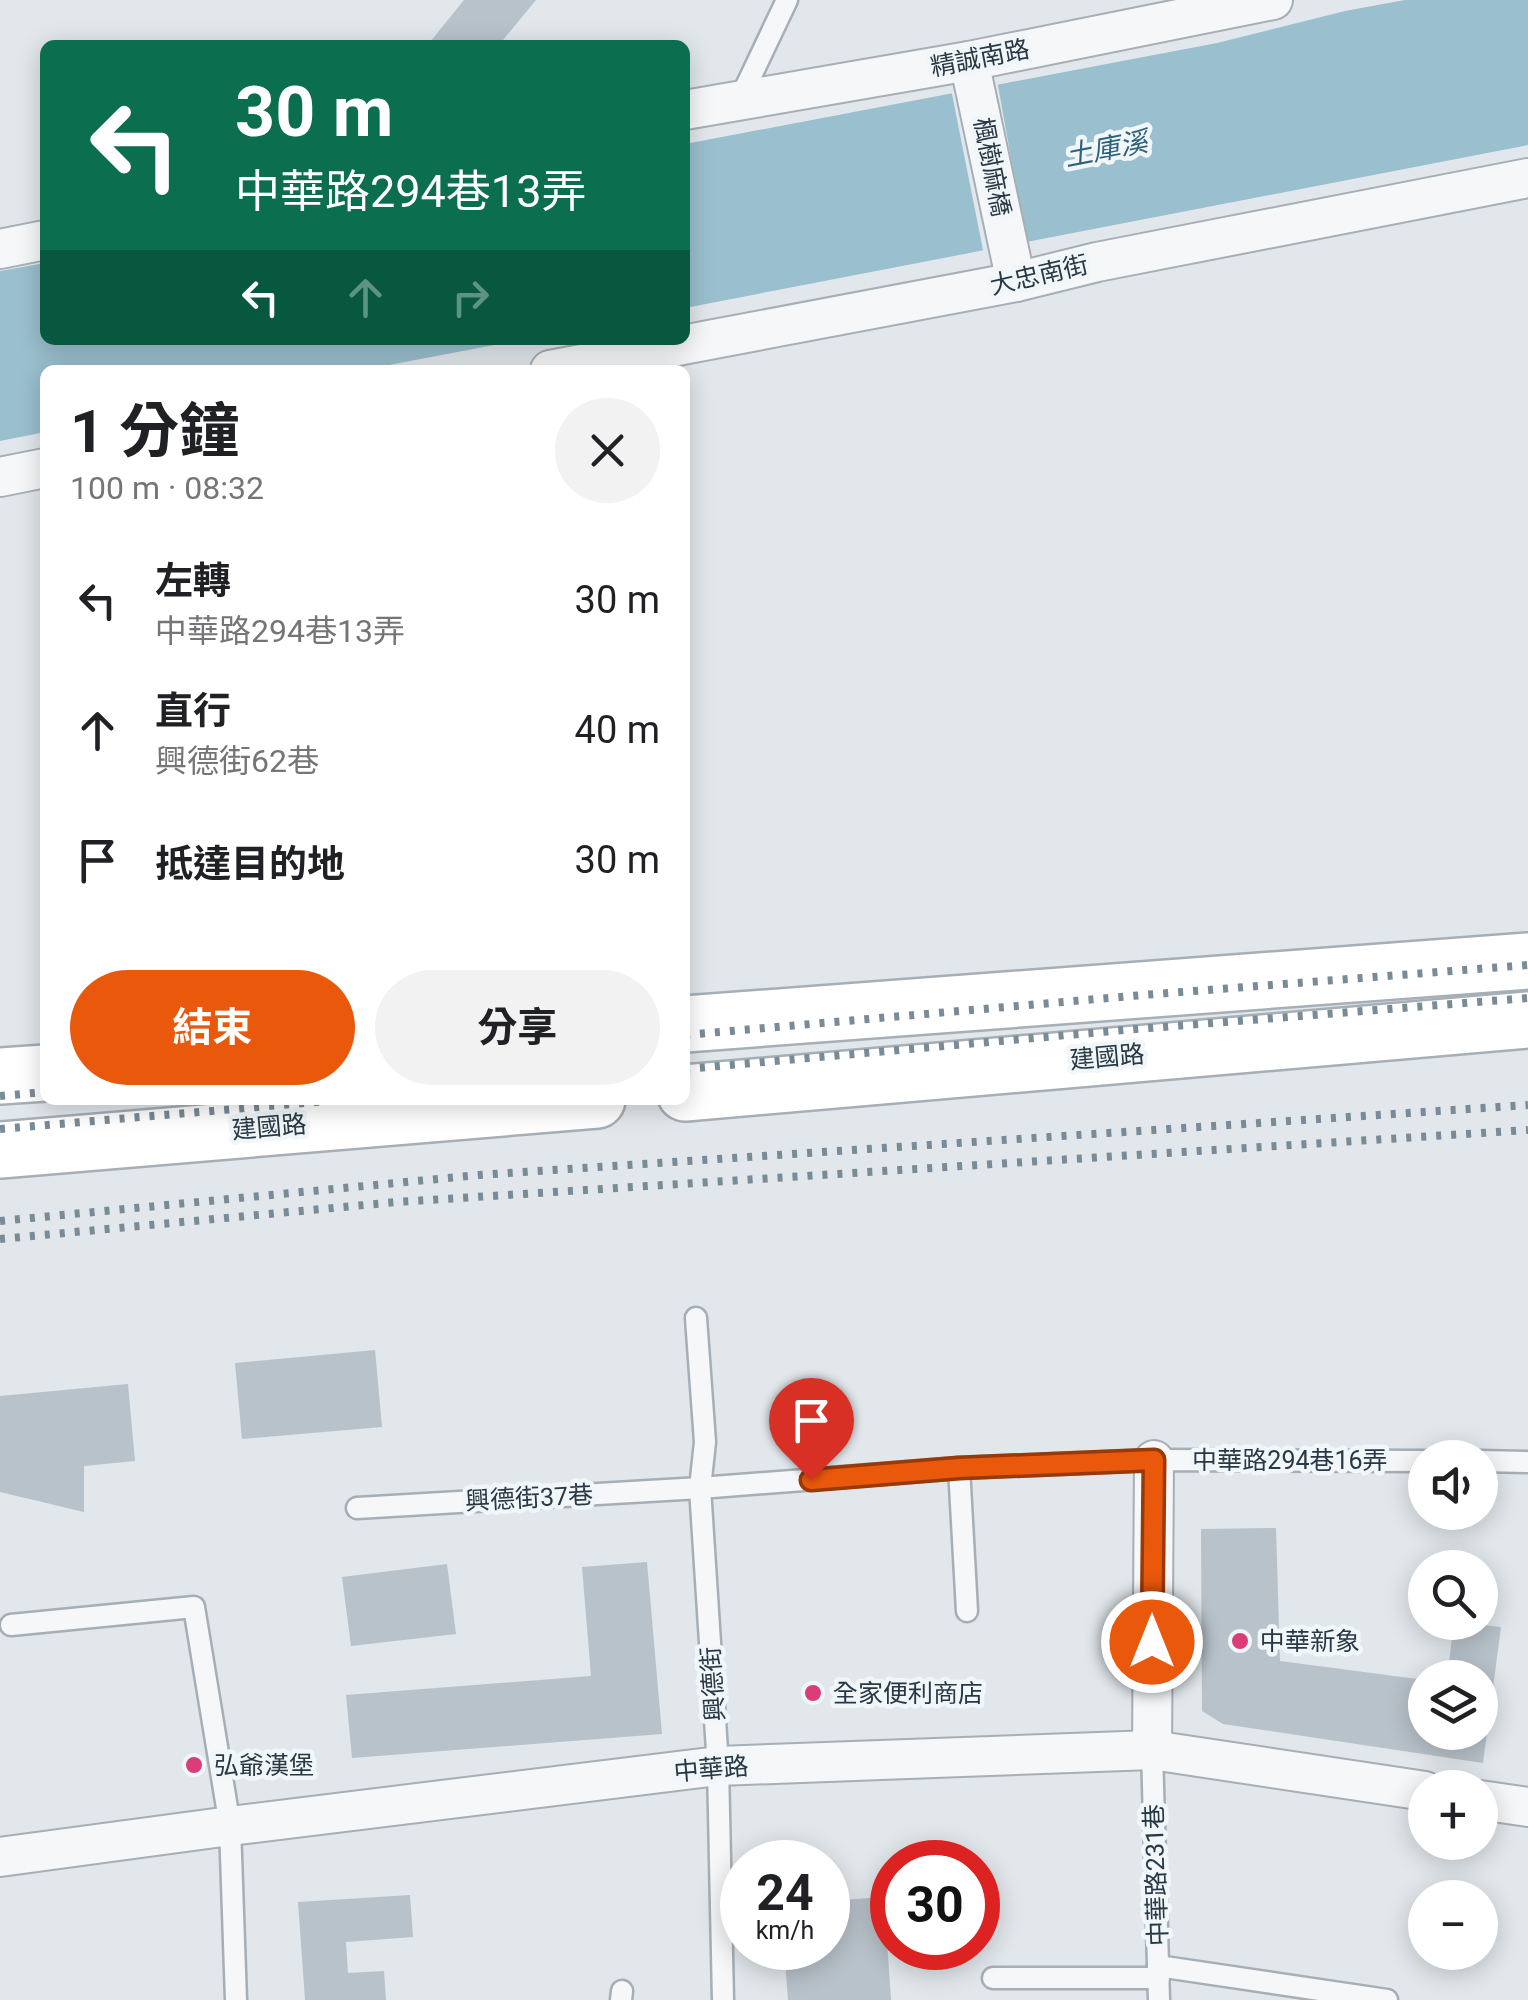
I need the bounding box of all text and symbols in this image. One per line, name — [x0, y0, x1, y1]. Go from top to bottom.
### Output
street label: 精誠南路 — [928, 34, 1032, 82]
text: 30 m — [235, 71, 393, 153]
icon: left — [70, 80, 200, 210]
street label: 楓樹麻橋 — [968, 115, 1016, 219]
water label: 土庫溪 — [1062, 124, 1154, 173]
text: 中華路294巷13弄 — [235, 165, 586, 218]
street label: 大忠南街 — [987, 250, 1091, 300]
icon: left — [233, 270, 288, 325]
icon: ahead — [338, 270, 393, 325]
icon: right — [443, 270, 498, 325]
text: 1 分鐘 — [70, 396, 239, 467]
button: close — [555, 398, 660, 503]
text: 100 m · 08:32 — [70, 469, 264, 507]
text: 左轉 — [155, 559, 231, 603]
icon: left — [70, 573, 125, 628]
text: 30 m — [575, 578, 660, 622]
text: 中華路294巷13弄 — [155, 612, 405, 650]
text: 直行 — [155, 689, 231, 733]
icon: ahead — [70, 703, 125, 758]
text: 40 m — [575, 708, 660, 752]
text: 興德街62巷 — [155, 742, 319, 780]
icon: arrive — [70, 833, 125, 888]
text: 30 m — [575, 838, 660, 882]
text: 抵達目的地 — [155, 842, 345, 886]
button: 結束 — [70, 970, 355, 1085]
button: 分享 — [375, 970, 660, 1085]
street label: 建國路 — [1068, 1039, 1146, 1075]
street label: 建國路 — [230, 1109, 308, 1145]
pin — [769, 1378, 854, 1481]
icon: arrive — [784, 1393, 839, 1448]
map controls — [1408, 1440, 1498, 1970]
button: sound — [1408, 1440, 1498, 1530]
street label: 中華路294巷16弄 — [1192, 1446, 1388, 1475]
street label: 興德街37巷 — [464, 1480, 594, 1516]
button: search — [1408, 1550, 1498, 1640]
position arrow — [1100, 1590, 1204, 1694]
place label: 中華新象 — [1260, 1627, 1360, 1656]
marker: 中華新象 — [1229, 1630, 1251, 1652]
street label: 興德街 — [696, 1646, 730, 1722]
button: layers — [1408, 1660, 1498, 1750]
place label: 全家便利商店 — [833, 1679, 983, 1708]
marker: 全家便利商店 — [802, 1682, 824, 1704]
place label: 弘爺漢堡 — [214, 1751, 314, 1780]
street label: 中華路 — [672, 1751, 750, 1787]
marker: 弘爺漢堡 — [183, 1754, 205, 1776]
button: + — [1408, 1770, 1498, 1860]
street label: 中華路231巷 — [1139, 1803, 1173, 1947]
speed limit sign: 30 — [870, 1840, 1000, 1970]
text: 24 — [756, 1864, 814, 1922]
button: − — [1408, 1880, 1498, 1970]
text: km/h — [756, 1916, 814, 1945]

